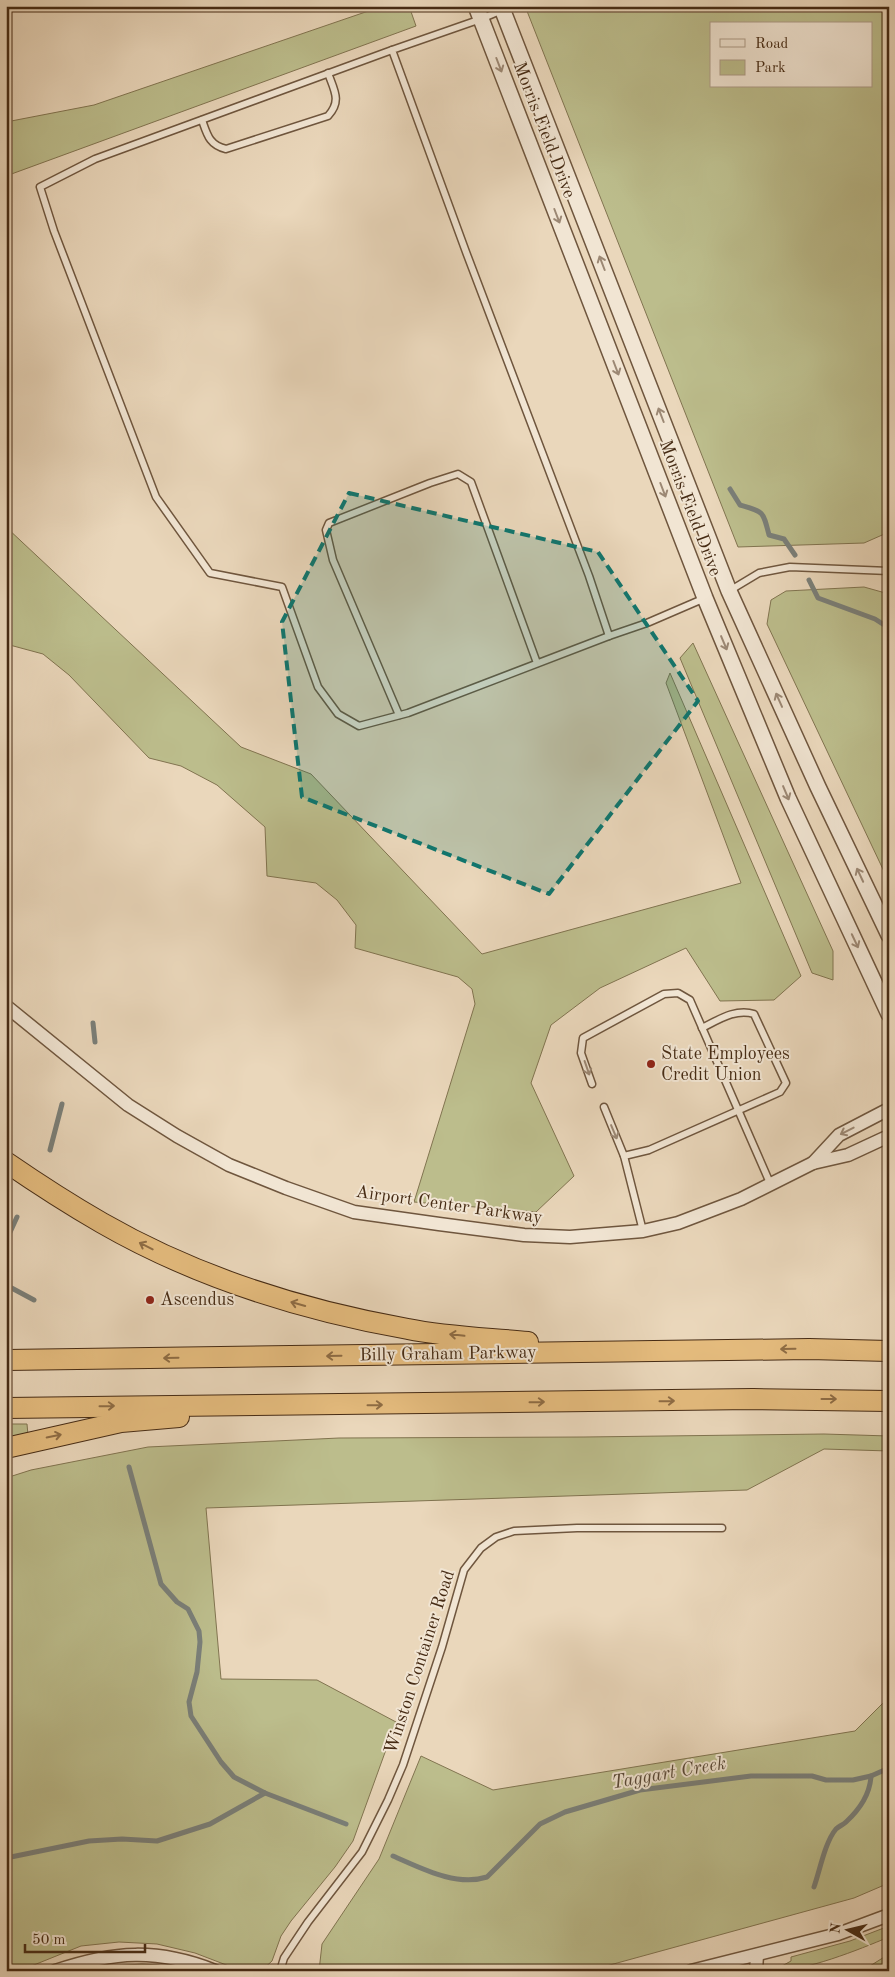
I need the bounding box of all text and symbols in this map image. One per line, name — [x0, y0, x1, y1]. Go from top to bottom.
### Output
legend — [710, 22, 872, 88]
text: Road — [755, 37, 789, 52]
one-way arrow — [495, 56, 504, 72]
street label: Morris Field Drive — [510, 59, 578, 201]
text: Park — [755, 61, 786, 76]
one-way arrow — [553, 208, 563, 223]
one-way arrow — [596, 256, 606, 271]
one-way arrow — [612, 359, 621, 375]
one-way arrow — [655, 407, 664, 422]
street label: Morris Field Drive — [656, 437, 724, 579]
one-way arrow — [659, 481, 668, 497]
one-way arrow — [720, 635, 729, 650]
one-way arrow — [773, 693, 783, 708]
one-way arrow — [782, 785, 792, 800]
one-way arrow — [855, 868, 865, 883]
one-way arrow — [850, 933, 860, 948]
place label: State Employees Credit Union — [661, 1045, 790, 1084]
marker: State Employees Credit Union — [645, 1058, 657, 1070]
one-way arrow — [582, 1060, 592, 1076]
one-way arrow — [610, 1123, 619, 1139]
one-way arrow — [840, 1127, 855, 1136]
street label: Airport Center Parkway — [354, 1183, 544, 1227]
one-way arrow — [139, 1241, 154, 1250]
place label: Ascendus — [160, 1291, 234, 1309]
marker: Ascendus — [144, 1294, 156, 1306]
one-way arrow — [290, 1299, 306, 1309]
one-way arrow — [449, 1330, 465, 1340]
street label: Billy Graham Parkway — [359, 1343, 537, 1365]
one-way arrow — [780, 1345, 796, 1354]
one-way arrow — [326, 1351, 342, 1360]
one-way arrow — [163, 1353, 180, 1363]
one-way arrow — [821, 1394, 837, 1404]
one-way arrow — [659, 1396, 675, 1405]
one-way arrow — [529, 1398, 545, 1407]
one-way arrow — [366, 1400, 382, 1410]
one-way arrow — [99, 1402, 115, 1411]
one-way arrow — [45, 1431, 61, 1441]
street label: Winston Container Road — [382, 1568, 458, 1756]
water label: Taggart Creek — [610, 1755, 728, 1793]
north arrow — [822, 1904, 872, 1954]
scale bar — [25, 1922, 145, 1954]
text: N — [828, 1922, 844, 1935]
text: 50 m — [32, 1933, 66, 1948]

